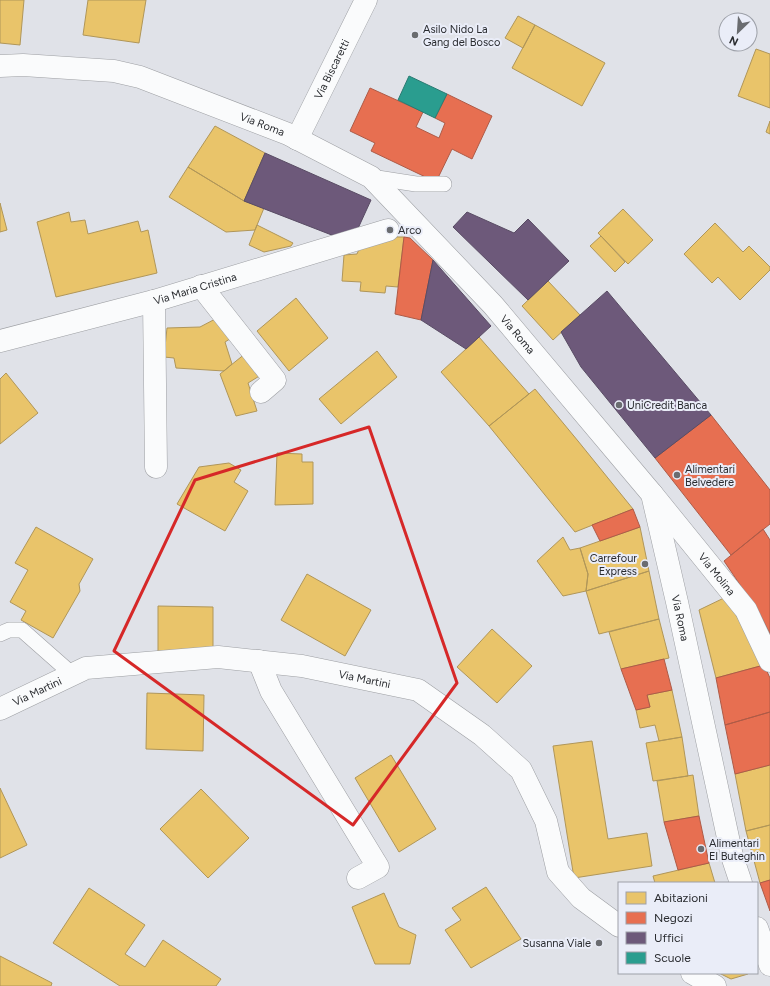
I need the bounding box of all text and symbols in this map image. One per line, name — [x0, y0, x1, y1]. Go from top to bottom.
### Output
north arrow — [718, 12, 758, 52]
place label: Asilo Nido La Gang del Bosco — [423, 23, 500, 49]
marker: Asilo Nido La Gang del Bosco — [410, 30, 420, 40]
text: N — [727, 33, 741, 48]
street label: Via Biscaretti — [311, 37, 352, 101]
street label: Via Roma — [238, 110, 287, 139]
place label: Arco — [398, 224, 422, 237]
marker: Arco — [385, 225, 395, 235]
street label: Via Maria Cristina — [152, 270, 238, 307]
street label: Via Roma — [498, 312, 538, 356]
place label: UniCredit Banca — [627, 399, 707, 412]
marker: UniCredit Banca — [614, 400, 624, 410]
place label: Alimentari Belvedere — [685, 463, 735, 489]
marker: Alimentari Belvedere — [672, 470, 682, 480]
street label: Via Molina — [696, 550, 738, 598]
place label: Carrefour Express — [590, 552, 637, 578]
marker: Carrefour Express — [640, 559, 650, 569]
street label: Via Roma — [669, 594, 692, 642]
street label: Via Martini — [337, 667, 392, 691]
street label: Via Martini — [10, 674, 64, 709]
place label: Alimentari El Buteghin — [709, 837, 765, 863]
marker: Alimentari El Buteghin — [696, 844, 706, 854]
legend — [618, 882, 758, 974]
text: Abitazioni — [654, 891, 708, 905]
text: Negozi — [654, 911, 693, 925]
text: Uffici — [654, 931, 683, 945]
place label: Susanna Viale — [523, 937, 591, 950]
marker: Susanna Viale — [594, 938, 604, 948]
text: Scuole — [654, 951, 691, 965]

